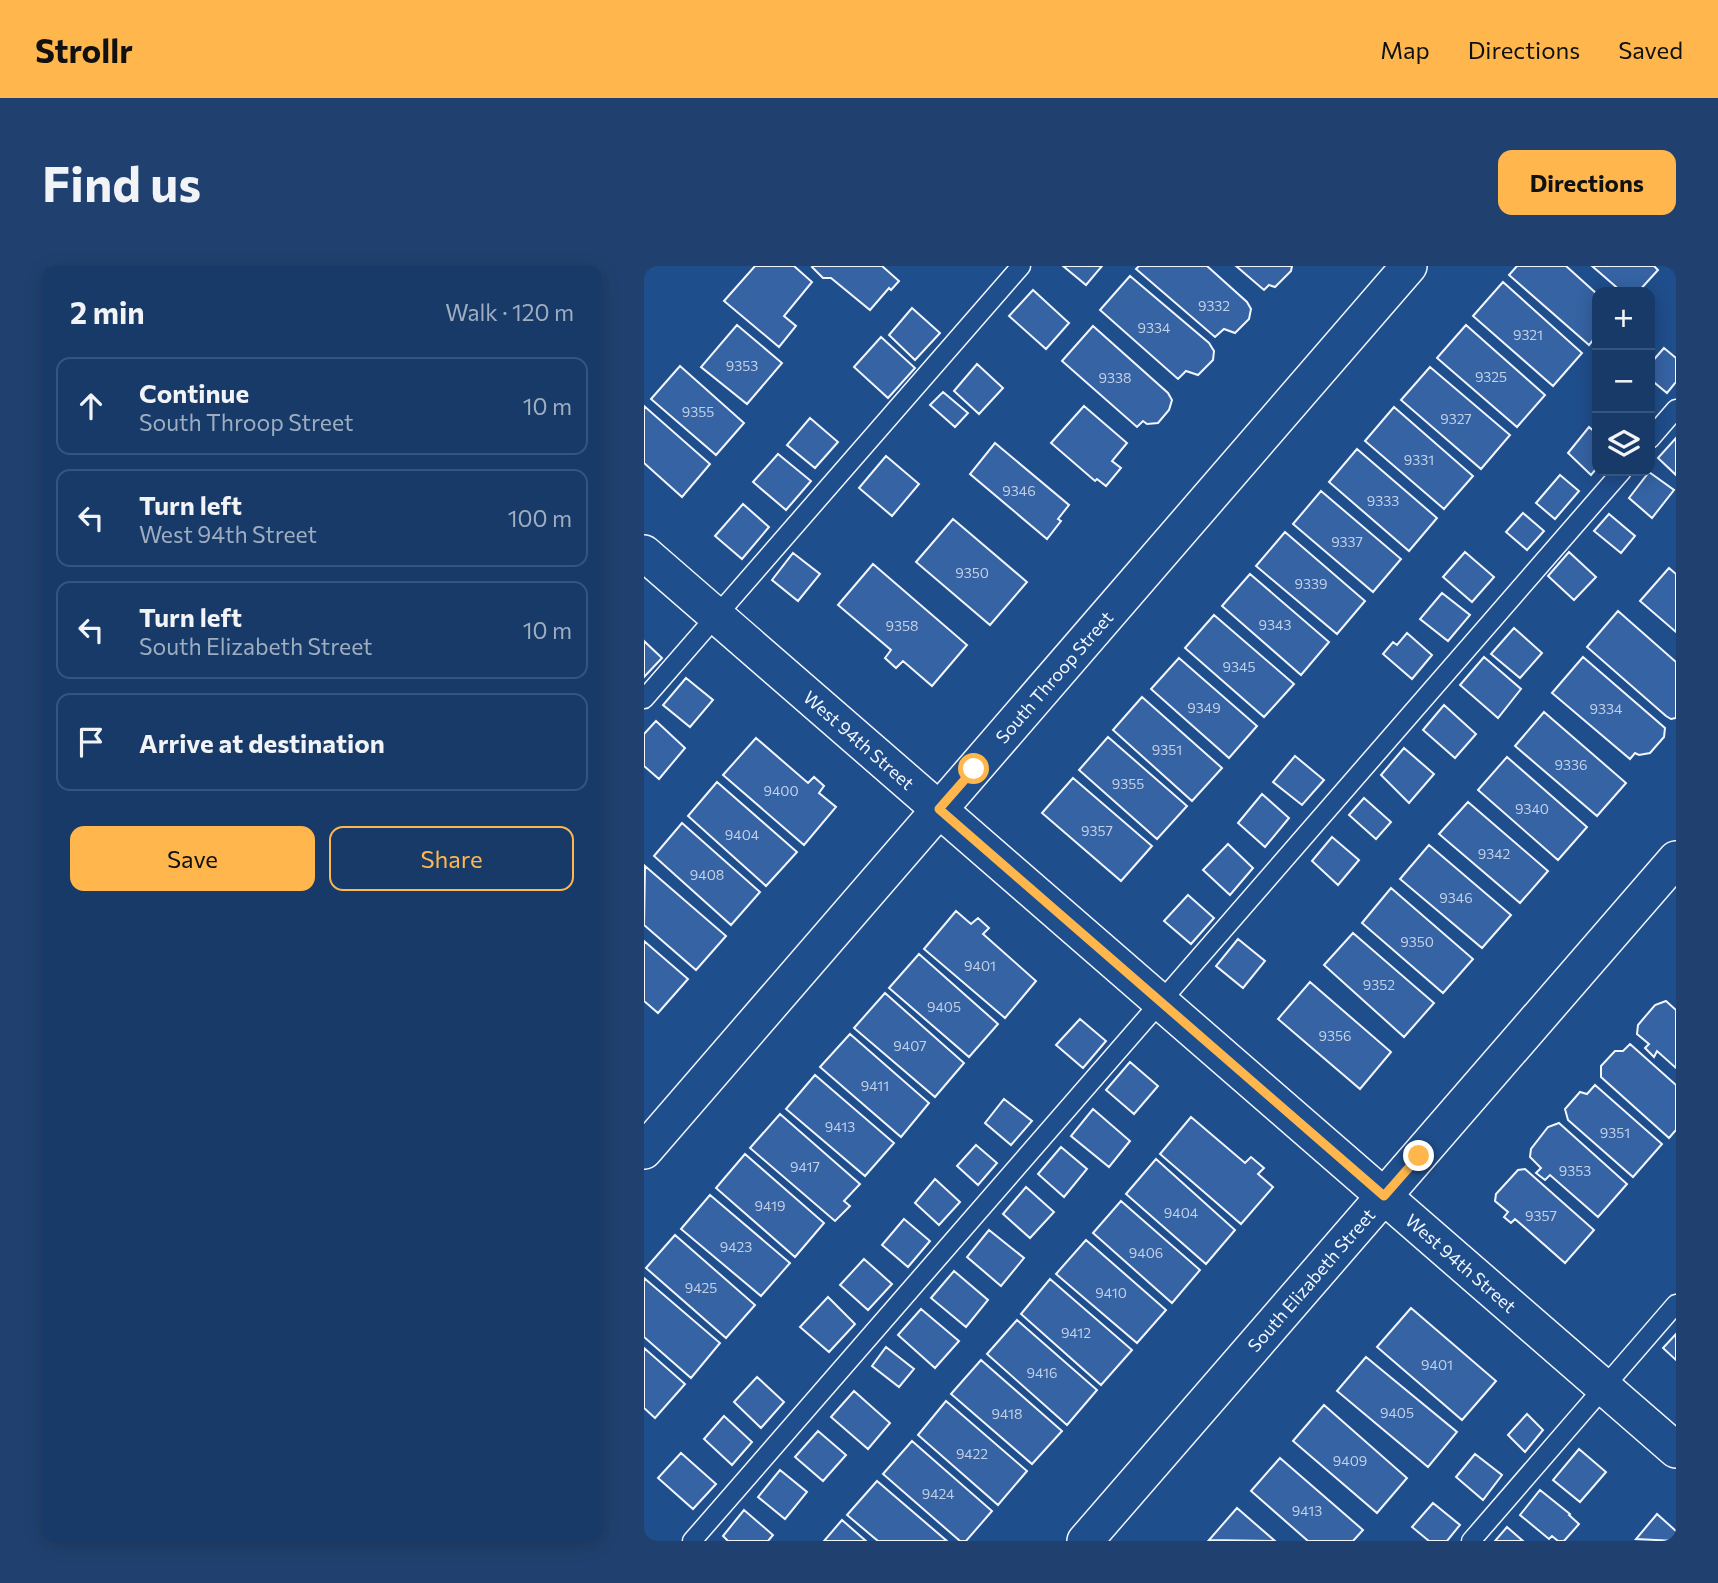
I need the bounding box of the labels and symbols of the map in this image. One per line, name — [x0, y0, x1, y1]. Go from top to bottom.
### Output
house number: 9332 — [1198, 297, 1230, 314]
house number: 9334 — [1138, 319, 1171, 336]
house number: 9321 — [1513, 326, 1543, 343]
house number: 9353 — [726, 357, 758, 374]
house number: 9325 — [1475, 368, 1507, 385]
house number: 9338 — [1099, 369, 1131, 386]
house number: 9355 — [682, 403, 714, 420]
house number: 9327 — [1440, 410, 1472, 427]
house number: 9331 — [1404, 451, 1434, 468]
house number: 9346 — [1002, 482, 1036, 499]
house number: 9333 — [1367, 492, 1399, 509]
house number: 9337 — [1331, 533, 1363, 550]
house number: 9350 — [955, 564, 989, 581]
house number: 9339 — [1295, 575, 1327, 592]
street label: South Throop Street — [991, 606, 1117, 748]
house number: 9343 — [1259, 616, 1291, 633]
house number: 9358 — [886, 617, 919, 634]
house number: 9345 — [1223, 658, 1255, 675]
street label: West 94th Street — [799, 686, 919, 794]
house number: 9349 — [1187, 699, 1221, 716]
house number: 9334 — [1590, 700, 1623, 717]
house number: 9351 — [1152, 741, 1182, 758]
route start — [958, 753, 989, 784]
house number: 9336 — [1555, 756, 1587, 773]
house number: 9355 — [1112, 775, 1144, 792]
house number: 9400 — [763, 782, 799, 799]
house number: 9340 — [1515, 800, 1549, 817]
house number: 9357 — [1081, 822, 1113, 839]
house number: 9404 — [725, 826, 760, 843]
house number: 9342 — [1478, 845, 1510, 862]
house number: 9408 — [690, 866, 724, 883]
house number: 9346 — [1439, 889, 1473, 906]
house number: 9350 — [1400, 933, 1434, 950]
house number: 9401 — [964, 957, 996, 974]
house number: 9352 — [1363, 976, 1395, 993]
house number: 9405 — [927, 998, 961, 1015]
house number: 9356 — [1319, 1027, 1352, 1044]
house number: 9407 — [893, 1037, 927, 1054]
house number: 9411 — [861, 1077, 889, 1094]
house number: 9413 — [825, 1118, 855, 1135]
house number: 9351 — [1600, 1124, 1630, 1141]
route end — [1403, 1140, 1434, 1171]
house number: 9417 — [790, 1158, 820, 1175]
house number: 9353 — [1559, 1162, 1591, 1179]
house number: 9419 — [755, 1197, 785, 1214]
house number: 9404 — [1164, 1204, 1199, 1221]
street label: South Elizabeth Street — [1243, 1204, 1379, 1356]
house number: 9357 — [1525, 1207, 1557, 1224]
street label: West 94th Street — [1401, 1209, 1521, 1317]
house number: 9423 — [720, 1238, 752, 1255]
house number: 9406 — [1129, 1244, 1163, 1261]
house number: 9425 — [685, 1279, 717, 1296]
house number: 9410 — [1095, 1284, 1127, 1301]
house number: 9412 — [1061, 1324, 1091, 1341]
house number: 9401 — [1421, 1356, 1453, 1373]
house number: 9416 — [1027, 1364, 1057, 1381]
house number: 9405 — [1380, 1404, 1414, 1421]
house number: 9418 — [992, 1405, 1022, 1422]
house number: 9422 — [956, 1445, 988, 1462]
house number: 9409 — [1333, 1452, 1367, 1469]
house number: 9424 — [922, 1485, 955, 1502]
house number: 9413 — [1292, 1502, 1322, 1519]

